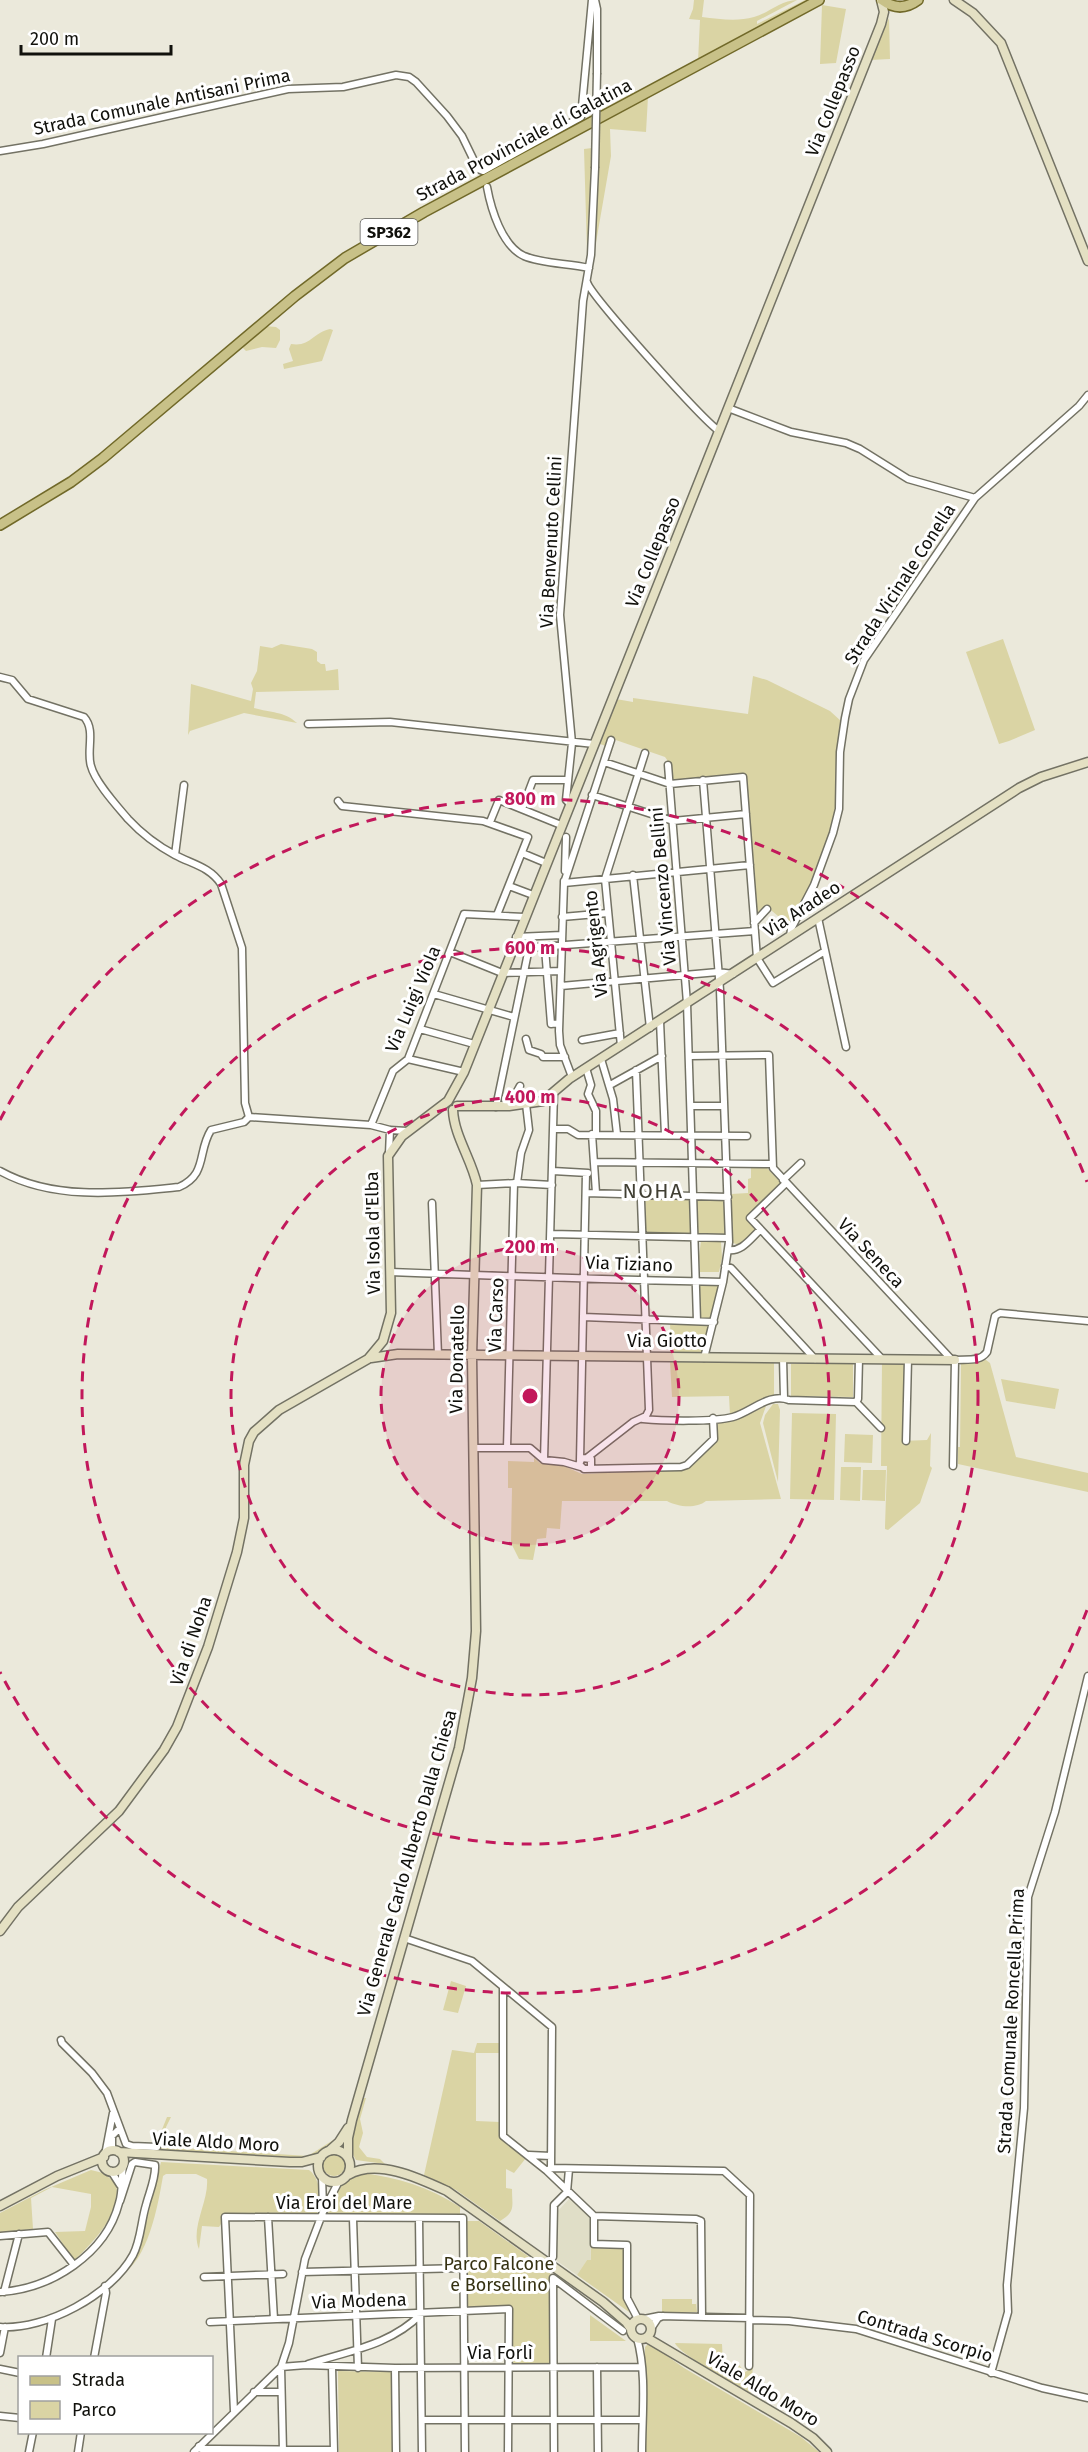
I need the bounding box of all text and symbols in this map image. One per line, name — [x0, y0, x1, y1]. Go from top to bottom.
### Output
scale bar — [21, 18, 171, 56]
text: 200 m — [30, 28, 79, 50]
street label: Via Collepasso — [801, 42, 865, 160]
street label: Strada Comunale Antisani Prima — [32, 64, 292, 140]
street label: Strada Provinciale di Galatina — [413, 74, 635, 206]
road number: SP362 — [360, 219, 418, 245]
street label: Via Benvenuto Cellini — [535, 455, 567, 629]
street label: Via Collepasso — [621, 493, 685, 611]
street label: Strada Vicinale Conella — [840, 499, 960, 669]
text: 800 m — [505, 788, 556, 810]
street label: Via Vincenzo Bellini — [645, 806, 681, 966]
street label: Via Aradeo — [759, 876, 845, 942]
street label: Via Agrigento — [579, 889, 613, 999]
text: 600 m — [505, 937, 555, 959]
street label: Via Luigi Viola — [381, 942, 445, 1056]
text: 400 m — [505, 1086, 555, 1108]
street label: Via Isola d'Elba — [361, 1171, 385, 1295]
district label: NOHA — [622, 1178, 684, 1204]
street label: Via Seneca — [833, 1213, 909, 1293]
text: 200 m — [505, 1236, 555, 1258]
street label: Via Tiziano — [585, 1251, 673, 1277]
street label: Via Carso — [484, 1277, 508, 1353]
street label: Via Donatello — [445, 1304, 469, 1414]
street label: Via Giotto — [627, 1330, 707, 1352]
centre of rings — [520, 1386, 540, 1406]
street label: Via di Noha — [165, 1593, 217, 1689]
street label: Via Generale Carlo Alberto Dalla Chiesa — [353, 1707, 461, 2019]
street label: Strada Comunale Roncella Prima — [993, 1888, 1029, 2154]
street label: Viale Aldo Moro — [152, 2128, 280, 2156]
street label: Via Eroi del Mare — [276, 2192, 412, 2214]
park label: Parco Falcone e Borsellino — [444, 2253, 554, 2296]
street label: Via Modena — [311, 2288, 407, 2314]
street label: Contrada Scorpio — [855, 2305, 995, 2367]
street label: Via Forlì — [467, 2342, 533, 2364]
street label: Viale Aldo Moro — [703, 2347, 823, 2431]
legend — [18, 2356, 213, 2434]
text: Strada — [72, 2369, 125, 2391]
text: Parco — [72, 2399, 116, 2421]

